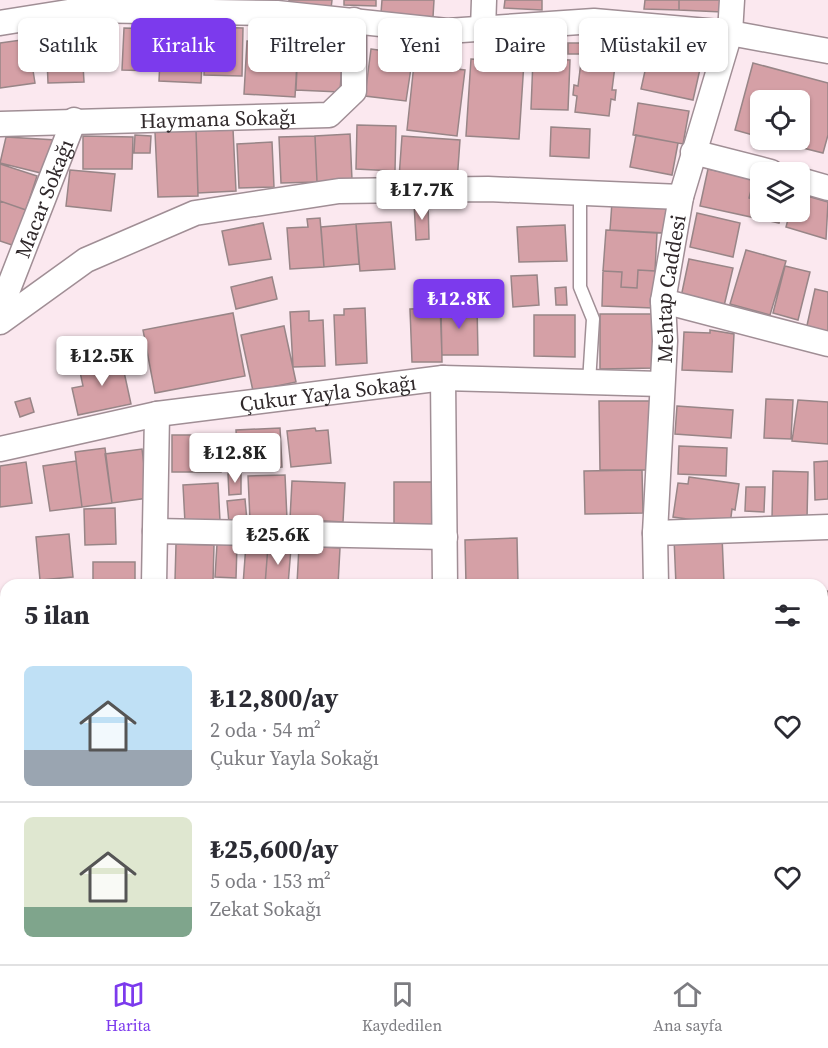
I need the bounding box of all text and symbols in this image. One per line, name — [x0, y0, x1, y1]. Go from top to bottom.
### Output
chip: Satılık — [18, 18, 119, 72]
chip: Kiralık — [131, 18, 236, 72]
chip: Filtreler — [248, 18, 366, 72]
chip: Yeni — [378, 18, 462, 72]
chip: Daire — [474, 18, 567, 72]
chip: Müstakil ev — [579, 18, 728, 72]
map controls — [750, 90, 810, 222]
button: locate — [750, 90, 810, 150]
street label: Haymana Sokağı — [139, 101, 297, 135]
street label: Macar Sokağı — [7, 135, 80, 262]
button: layers — [750, 162, 810, 222]
pin: ₺17.7K — [373, 170, 471, 221]
text: ₺17.7K — [390, 175, 454, 203]
street label: Mehtap Caddesi — [648, 212, 692, 364]
pin: ₺12.8K — [410, 279, 508, 330]
text: ₺12.8K — [427, 284, 491, 312]
pin: ₺12.5K — [53, 336, 151, 387]
text: ₺12.5K — [70, 341, 134, 369]
street label: Çukur Yayla Sokağı — [238, 367, 418, 418]
pin: ₺12.8K — [186, 433, 284, 484]
text: ₺12.8K — [203, 438, 267, 466]
pin: ₺25.6K — [229, 515, 327, 566]
text: ₺25.6K — [246, 520, 310, 548]
text: 5 ilan — [24, 597, 90, 633]
icon: filters — [771, 599, 804, 632]
text: ₺12,800/ay — [210, 680, 338, 716]
icon: home — [72, 690, 144, 762]
icon: heart — [771, 710, 804, 743]
text: 2 oda · 54 m² — [210, 716, 321, 744]
text: Çukur Yayla Sokağı — [210, 744, 379, 772]
text: ₺25,600/ay — [210, 831, 338, 867]
icon: home — [72, 841, 144, 913]
icon: heart — [771, 861, 804, 894]
text: 5 oda · 153 m² — [210, 867, 331, 895]
text: Zekat Sokağı — [210, 895, 322, 923]
tab: Harita — [106, 978, 151, 1036]
tab: Kaydedilen — [362, 978, 442, 1036]
tab: Ana sayfa — [653, 978, 722, 1036]

